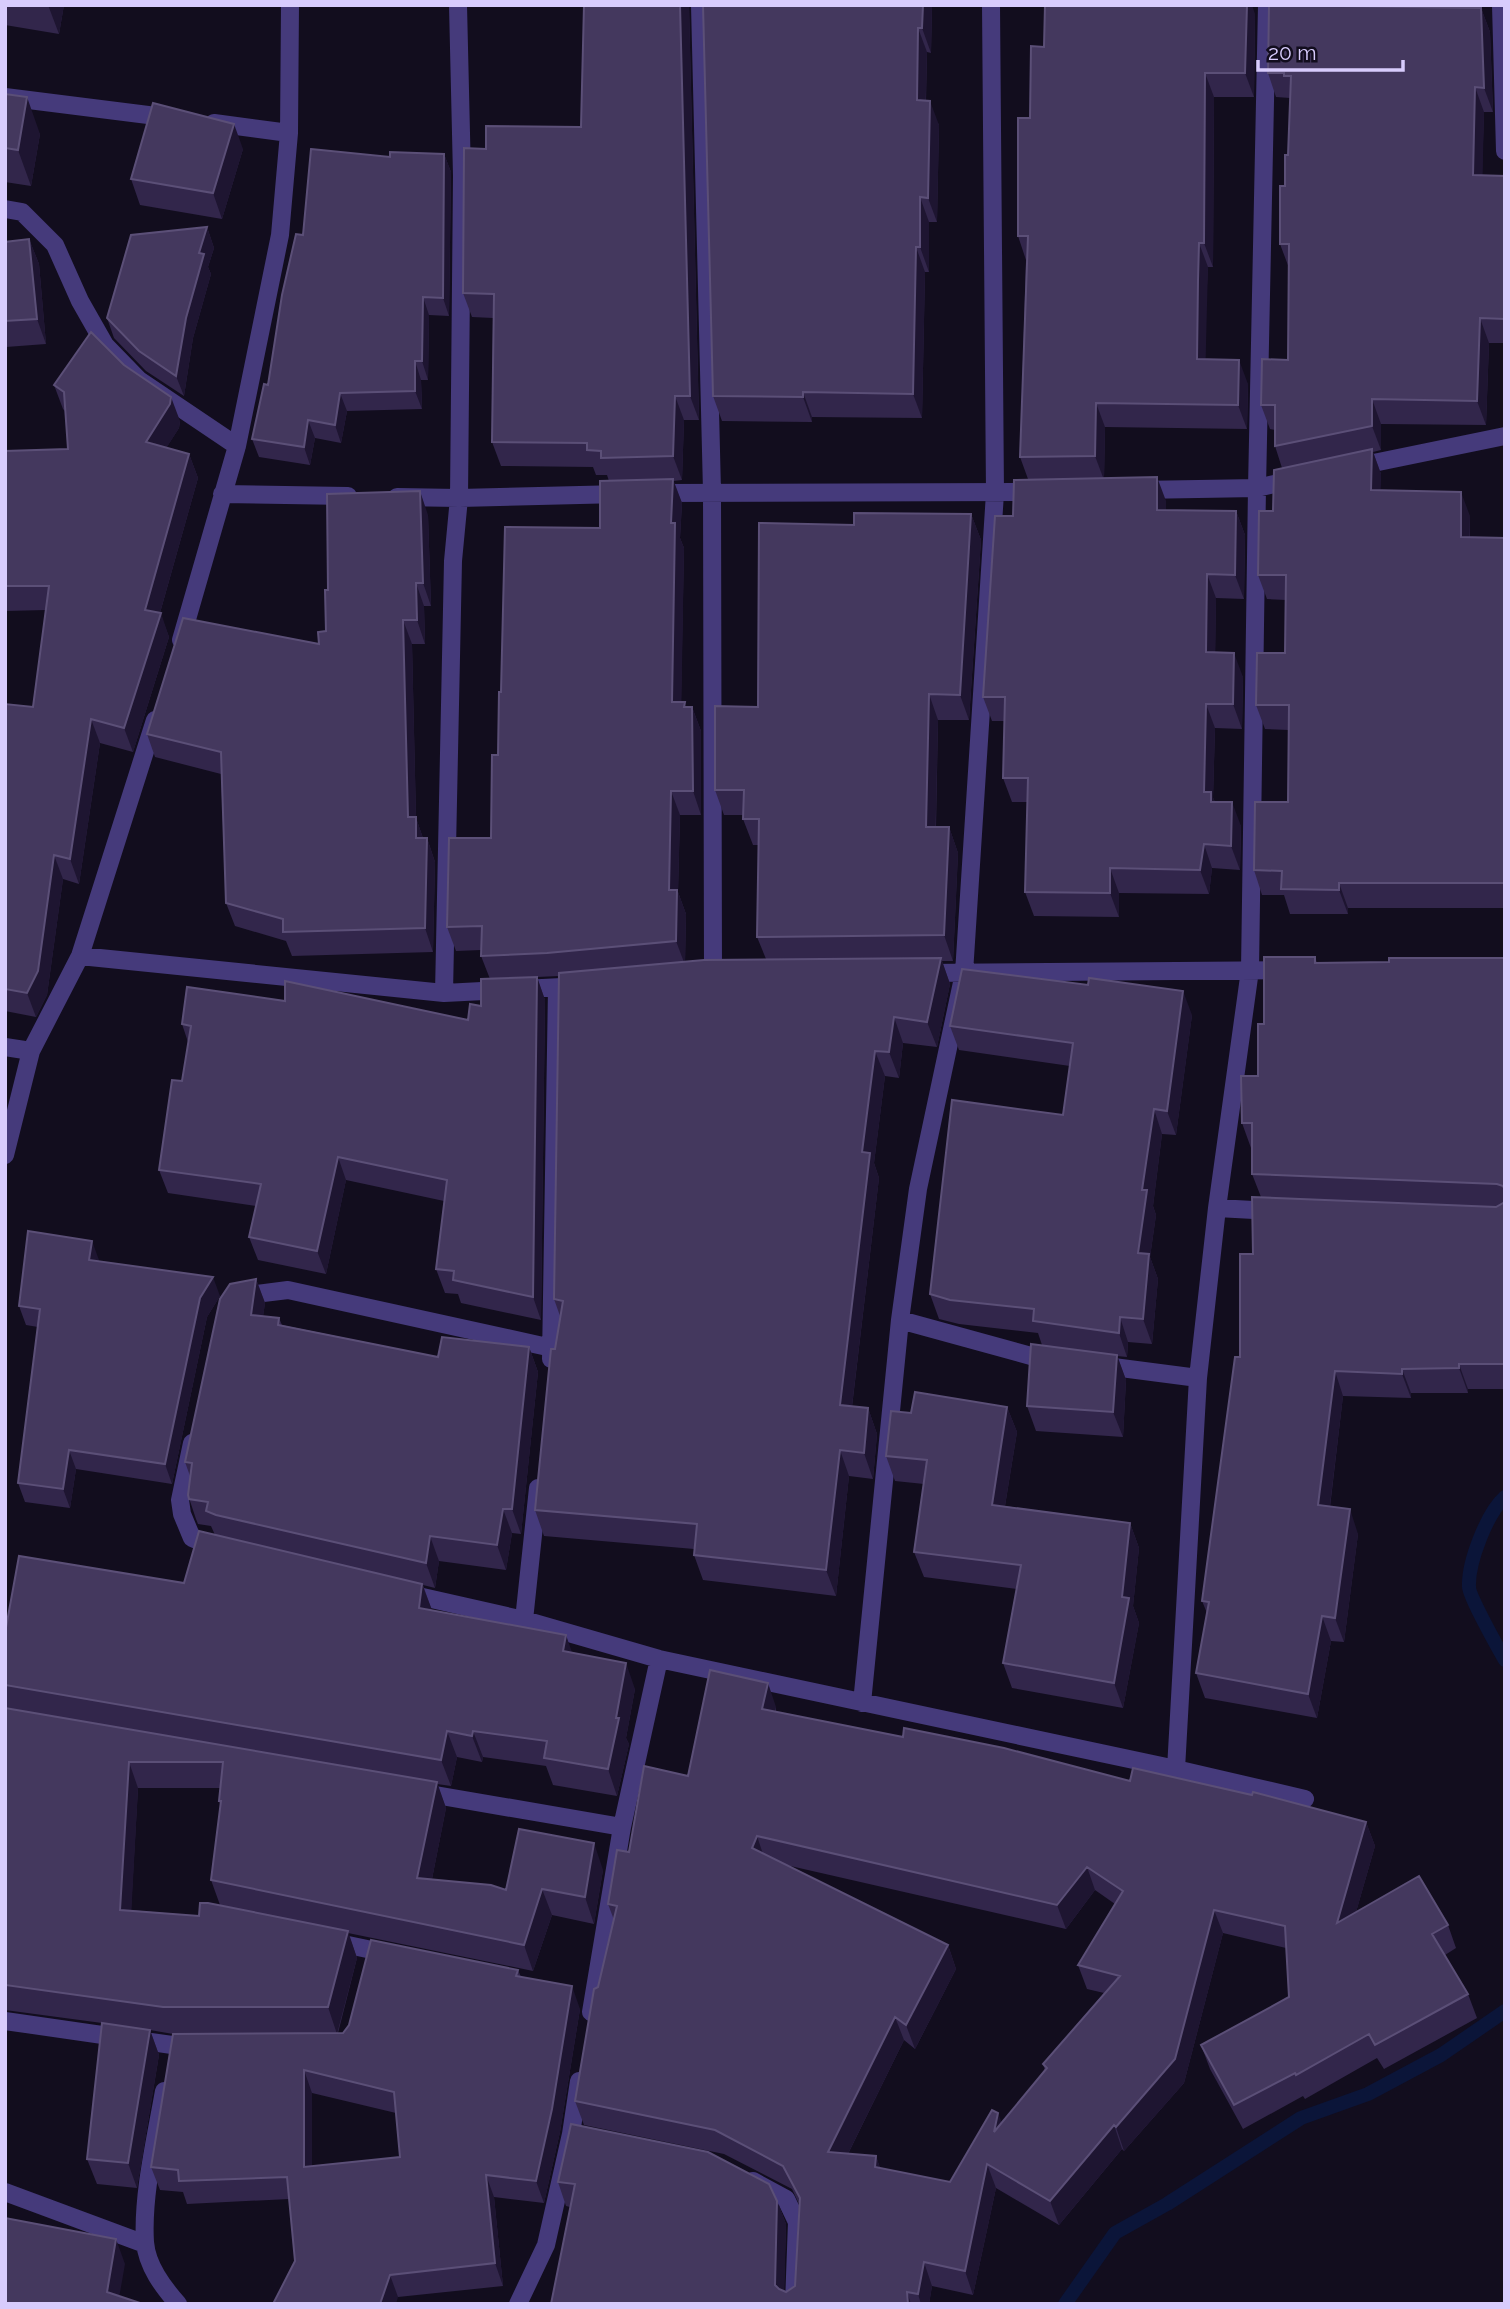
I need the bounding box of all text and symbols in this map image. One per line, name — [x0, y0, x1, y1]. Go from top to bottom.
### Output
scale bar — [1258, 28, 1403, 72]
text: 20 m — [1268, 40, 1316, 65]

